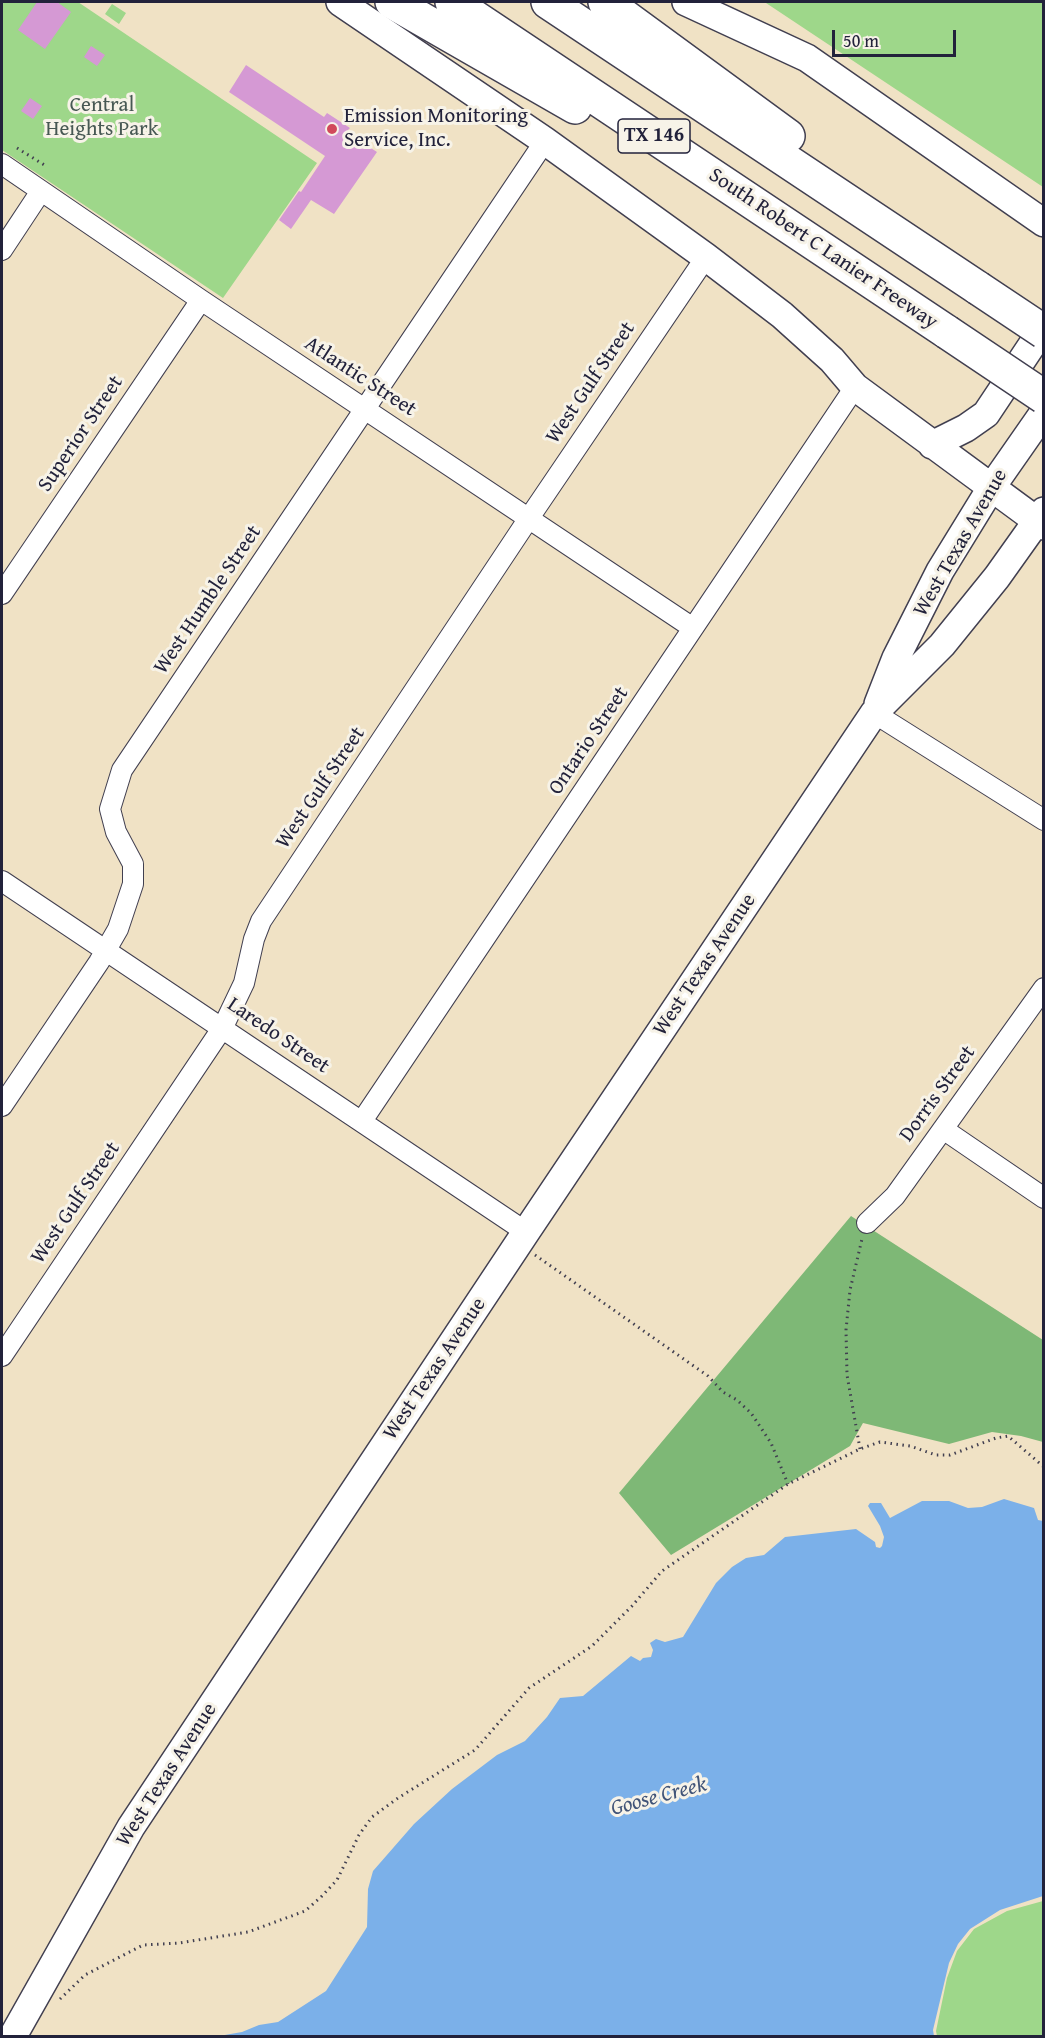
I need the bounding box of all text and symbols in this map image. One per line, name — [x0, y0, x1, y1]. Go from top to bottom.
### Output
scale bar — [835, 18, 960, 56]
text: 50 m — [843, 27, 879, 54]
park label: Central Heights Park — [46, 93, 158, 143]
place label: Emission Monitoring Service, Inc. — [344, 104, 528, 154]
road number: TX 146 — [618, 119, 690, 153]
marker: Emission Monitoring Service, Inc. — [325, 122, 339, 136]
street label: South Robert C Lanier Freeway — [704, 163, 942, 335]
street label: West Gulf Street — [541, 317, 641, 449]
street label: Atlantic Street — [299, 332, 421, 422]
street label: Superior Street — [33, 371, 129, 497]
street label: West Texas Avenue — [909, 465, 1013, 621]
street label: West Humble Street — [149, 521, 267, 679]
street label: Ontario Street — [544, 682, 634, 800]
street label: West Gulf Street — [271, 722, 371, 854]
street label: West Texas Avenue — [648, 889, 762, 1041]
street label: Laredo Street — [222, 993, 334, 1079]
street label: Dorris Street — [895, 1041, 981, 1147]
street label: West Gulf Street — [26, 1137, 126, 1269]
street label: West Texas Avenue — [378, 1293, 492, 1445]
street label: West Texas Avenue — [111, 1699, 223, 1851]
water label: Goose Creek — [608, 1772, 710, 1822]

